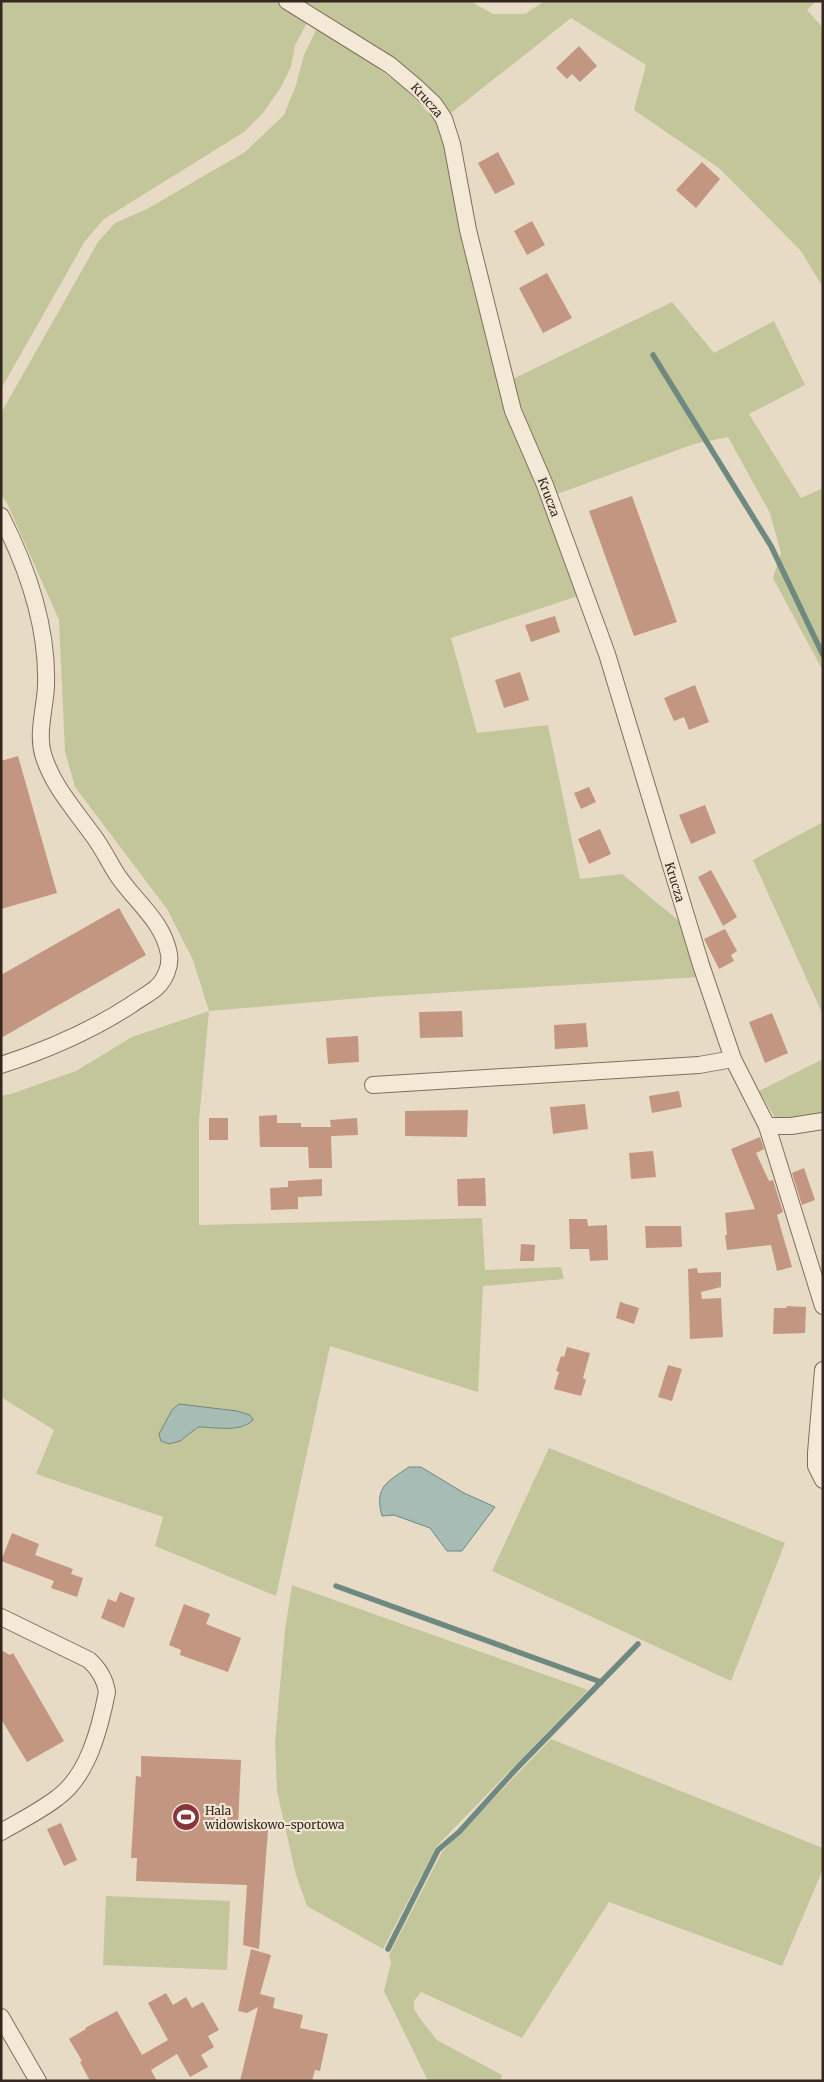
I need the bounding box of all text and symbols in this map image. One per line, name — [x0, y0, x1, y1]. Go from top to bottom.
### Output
street label: Krucza — [408, 80, 447, 121]
street label: Krucza — [535, 475, 564, 519]
street label: Krucza — [662, 860, 688, 904]
sports icon: Hala widowiskowo-sportowa — [171, 1802, 201, 1832]
place label: Hala widowiskowo-sportowa — [204, 1803, 345, 1832]

